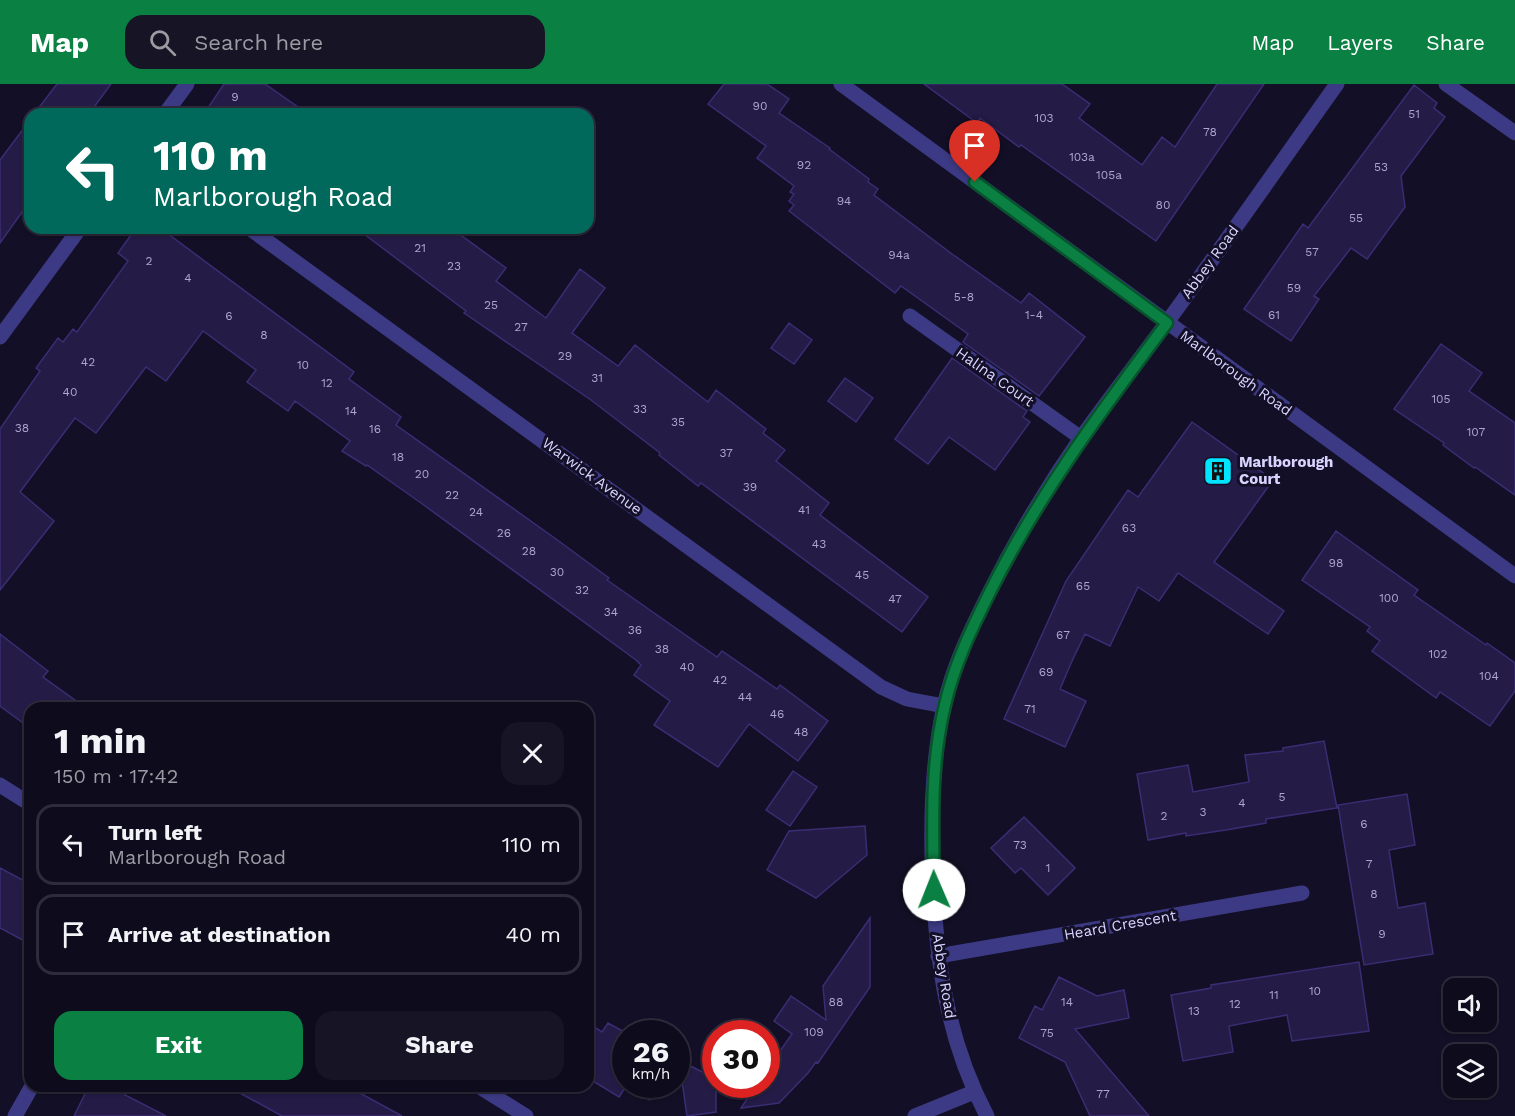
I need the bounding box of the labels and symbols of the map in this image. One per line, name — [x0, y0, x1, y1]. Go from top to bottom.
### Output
house number: 9 — [231, 90, 239, 104]
house number: 90 — [753, 99, 767, 113]
house number: 51 — [1408, 107, 1420, 121]
house number: 103 — [1035, 111, 1053, 125]
pin — [949, 120, 1000, 182]
house number: 78 — [1203, 125, 1217, 139]
house number: 103a — [1069, 150, 1095, 164]
house number: 92 — [797, 158, 811, 172]
house number: 53 — [1374, 160, 1388, 174]
house number: 105a — [1096, 168, 1122, 182]
house number: 94 — [837, 194, 851, 208]
house number: 80 — [1156, 198, 1170, 212]
house number: 55 — [1349, 211, 1363, 225]
street label: Abbey Road — [1177, 222, 1243, 302]
house number: 21 — [414, 241, 426, 255]
house number: 57 — [1305, 245, 1319, 259]
house number: 94a — [888, 248, 910, 262]
house number: 2 — [146, 254, 153, 268]
house number: 23 — [447, 259, 461, 273]
house number: 4 — [184, 271, 192, 285]
house number: 59 — [1287, 281, 1301, 295]
house number: 5-8 — [954, 290, 974, 304]
house number: 25 — [484, 298, 498, 312]
house number: 1-4 — [1025, 308, 1043, 322]
house number: 61 — [1268, 308, 1280, 322]
house number: 6 — [225, 309, 233, 323]
house number: 27 — [514, 320, 528, 334]
street label: Marlborough Road — [1177, 326, 1295, 420]
house number: 8 — [260, 328, 268, 342]
street label: Halina Court — [953, 344, 1038, 411]
house number: 29 — [558, 349, 572, 363]
house number: 42 — [81, 355, 95, 369]
house number: 10 — [297, 358, 309, 372]
house number: 31 — [591, 371, 603, 385]
house number: 12 — [321, 376, 333, 390]
house number: 40 — [63, 385, 77, 399]
house number: 105 — [1431, 392, 1451, 406]
house number: 33 — [633, 402, 647, 416]
house number: 14 — [345, 404, 357, 418]
house number: 35 — [671, 415, 685, 429]
house number: 38 — [15, 421, 29, 435]
house number: 16 — [369, 422, 381, 436]
house number: 107 — [1467, 425, 1486, 439]
street label: Warwick Avenue — [539, 434, 645, 518]
house number: 37 — [719, 446, 733, 460]
house number: 18 — [392, 450, 404, 464]
place label: Marlborough Court — [1239, 453, 1333, 488]
building icon: Marlborough Court — [1202, 455, 1234, 487]
house number: 20 — [415, 467, 429, 481]
house number: 39 — [743, 480, 757, 494]
house number: 22 — [445, 488, 459, 502]
house number: 41 — [798, 503, 810, 517]
house number: 24 — [469, 505, 483, 519]
house number: 63 — [1122, 521, 1136, 535]
house number: 26 — [497, 526, 511, 540]
house number: 43 — [812, 537, 826, 551]
house number: 28 — [522, 544, 536, 558]
house number: 98 — [1329, 556, 1343, 570]
house number: 30 — [550, 565, 564, 579]
house number: 45 — [855, 568, 869, 582]
house number: 65 — [1076, 579, 1090, 593]
house number: 32 — [575, 583, 589, 597]
house number: 100 — [1379, 591, 1399, 605]
house number: 47 — [888, 592, 902, 606]
house number: 34 — [604, 605, 618, 619]
house number: 36 — [628, 623, 642, 637]
house number: 67 — [1056, 628, 1070, 642]
house number: 38 — [655, 642, 669, 656]
house number: 102 — [1428, 647, 1448, 661]
house number: 40 — [680, 660, 694, 674]
house number: 69 — [1039, 665, 1053, 679]
house number: 104 — [1479, 669, 1499, 683]
house number: 42 — [713, 673, 727, 687]
house number: 44 — [738, 690, 752, 704]
house number: 71 — [1024, 702, 1036, 716]
house number: 46 — [770, 707, 784, 721]
house number: 48 — [794, 725, 808, 739]
house number: 5 — [1279, 790, 1286, 804]
house number: 4 — [1238, 796, 1246, 810]
house number: 3 — [1200, 805, 1207, 819]
house number: 2 — [1161, 809, 1168, 823]
house number: 6 — [1360, 817, 1368, 831]
house number: 73 — [1013, 838, 1027, 852]
house number: 7 — [1366, 857, 1373, 871]
position arrow — [902, 858, 966, 922]
house number: 1 — [1046, 861, 1050, 875]
house number: 8 — [1370, 887, 1378, 901]
street label: Heard Crescent — [1062, 906, 1178, 944]
house number: 9 — [1378, 927, 1386, 941]
street label: Abbey Road — [928, 932, 960, 1020]
house number: 10 — [1309, 984, 1321, 998]
house number: 11 — [1269, 988, 1279, 1002]
house number: 88 — [829, 995, 843, 1009]
house number: 14 — [1061, 995, 1073, 1009]
house number: 12 — [1229, 997, 1241, 1011]
house number: 13 — [1188, 1004, 1200, 1018]
speed limit sign: 30 — [702, 1020, 780, 1098]
house number: 109 — [804, 1025, 824, 1039]
house number: 75 — [1040, 1026, 1054, 1040]
house number: 77 — [1096, 1087, 1110, 1101]

